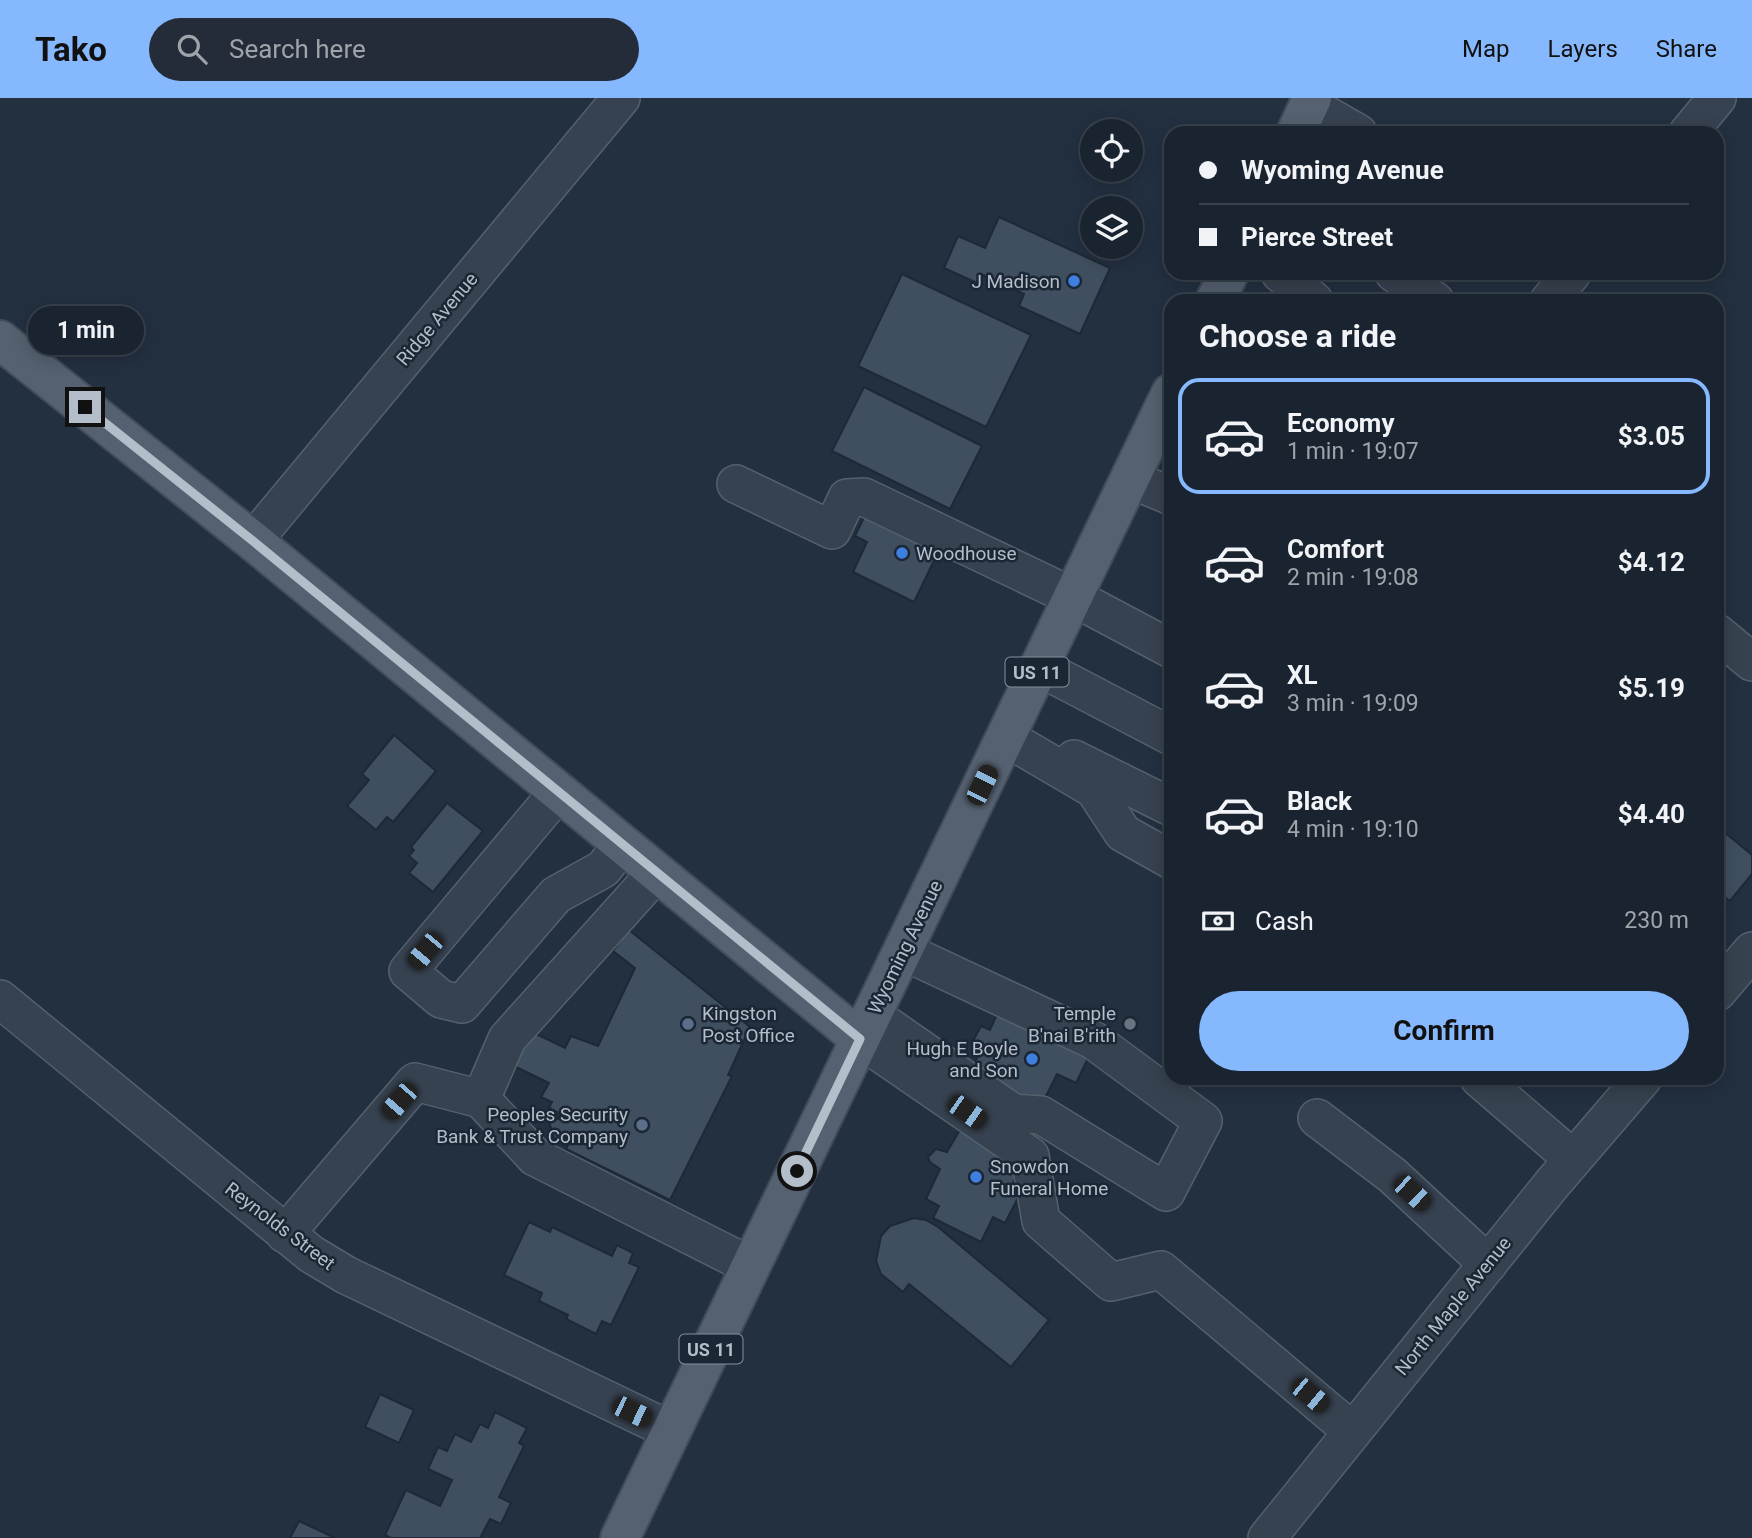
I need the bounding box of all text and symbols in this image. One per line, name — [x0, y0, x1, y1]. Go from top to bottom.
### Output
search box — [149, 18, 639, 81]
text: Tako — [35, 30, 107, 69]
icon: search — [173, 30, 211, 68]
text: Search here — [229, 34, 366, 64]
text: Map — [1462, 35, 1510, 63]
text: Layers — [1548, 35, 1618, 63]
text: Share — [1656, 35, 1717, 63]
map controls — [1080, 119, 1143, 259]
button: locate — [1080, 119, 1143, 182]
text: Wyoming Avenue — [1241, 155, 1444, 185]
button: layers — [1080, 196, 1143, 259]
text: Pierce Street — [1241, 222, 1393, 252]
street label: Ridge Avenue — [391, 268, 483, 370]
place label: J Madison — [971, 270, 1060, 293]
marker: J Madison — [1066, 273, 1082, 289]
callout: 1 min — [27, 306, 143, 354]
text: 1 min — [57, 317, 115, 344]
text: Choose a ride — [1199, 317, 1396, 355]
route end — [69, 391, 101, 423]
icon: car — [1203, 405, 1266, 468]
text: Economy — [1287, 408, 1394, 438]
text: $3.05 — [1618, 421, 1685, 451]
text: 1 min · 19:07 — [1287, 438, 1419, 465]
icon: car — [1203, 531, 1266, 594]
text: Comfort — [1287, 534, 1384, 564]
place label: Woodhouse — [916, 542, 1017, 565]
marker: Woodhouse — [894, 545, 910, 561]
text: $4.12 — [1618, 547, 1685, 577]
text: 2 min · 19:08 — [1287, 564, 1419, 591]
icon: car — [1203, 657, 1266, 720]
road number: US 11 — [1006, 658, 1068, 686]
text: XL — [1287, 660, 1318, 690]
text: $5.19 — [1618, 673, 1685, 703]
text: 3 min · 19:09 — [1287, 690, 1419, 717]
car — [964, 762, 1001, 808]
icon: car — [1203, 783, 1266, 846]
text: Black — [1287, 786, 1352, 816]
text: $4.40 — [1618, 799, 1685, 829]
text: 4 min · 19:10 — [1287, 816, 1419, 843]
street label: Wyoming Avenue — [863, 876, 947, 1018]
icon: cash — [1199, 902, 1237, 940]
text: Cash — [1255, 906, 1314, 936]
text: 230 m — [1624, 907, 1689, 934]
car — [404, 928, 447, 974]
button: Confirm — [1199, 991, 1689, 1071]
place label: Kingston Post Office — [702, 1002, 795, 1047]
place label: Temple B'nai B'rith — [1028, 1002, 1116, 1047]
marker: Kingston Post Office — [680, 1016, 696, 1032]
marker: Temple B'nai B'rith — [1122, 1016, 1138, 1032]
place label: Hugh E Boyle and Son — [906, 1037, 1018, 1082]
marker: Hugh E Boyle and Son — [1024, 1051, 1040, 1067]
car — [378, 1078, 421, 1124]
car — [944, 1091, 991, 1133]
place label: Peoples Security Bank & Trust Company — [436, 1103, 628, 1148]
marker: Peoples Security Bank & Trust Company — [634, 1117, 650, 1133]
route start — [781, 1155, 813, 1187]
place label: Snowdon Funeral Home — [990, 1155, 1108, 1200]
marker: Snowdon Funeral Home — [968, 1169, 984, 1185]
car — [1390, 1171, 1435, 1215]
street label: Reynolds Street — [220, 1177, 340, 1275]
street label: North Maple Avenue — [1390, 1232, 1516, 1380]
road number: US 11 — [680, 1334, 742, 1364]
car — [1288, 1373, 1333, 1417]
car — [609, 1393, 656, 1431]

